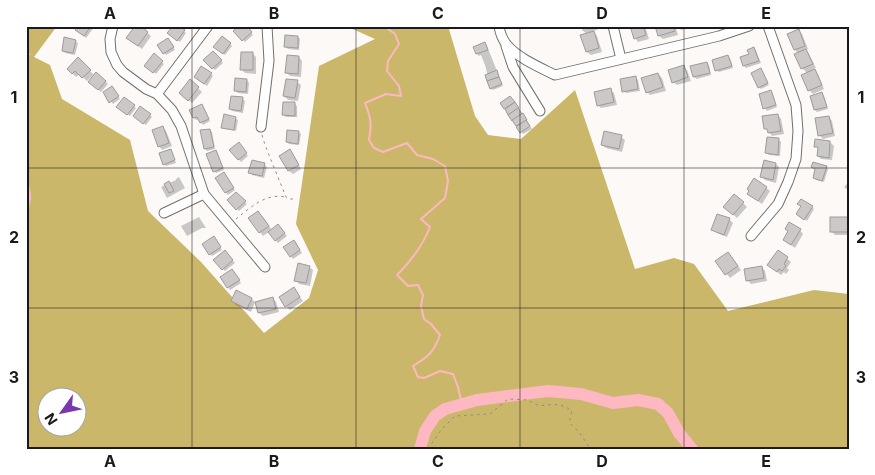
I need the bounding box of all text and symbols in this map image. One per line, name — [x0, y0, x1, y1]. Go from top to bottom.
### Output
text: A — [104, 3, 116, 23]
text: B — [269, 3, 279, 23]
text: C — [432, 3, 444, 23]
text: D — [596, 3, 608, 23]
text: E — [761, 3, 771, 23]
text: 1 — [11, 87, 17, 107]
text: 1 — [858, 87, 864, 107]
text: 2 — [9, 227, 19, 247]
text: 2 — [856, 227, 866, 247]
text: 3 — [9, 367, 19, 387]
text: 3 — [856, 367, 866, 387]
north arrow — [38, 388, 88, 438]
text: N — [41, 410, 61, 428]
text: A — [104, 451, 116, 471]
text: B — [269, 451, 279, 471]
text: C — [432, 451, 444, 471]
text: D — [596, 451, 608, 471]
text: E — [761, 451, 771, 471]

